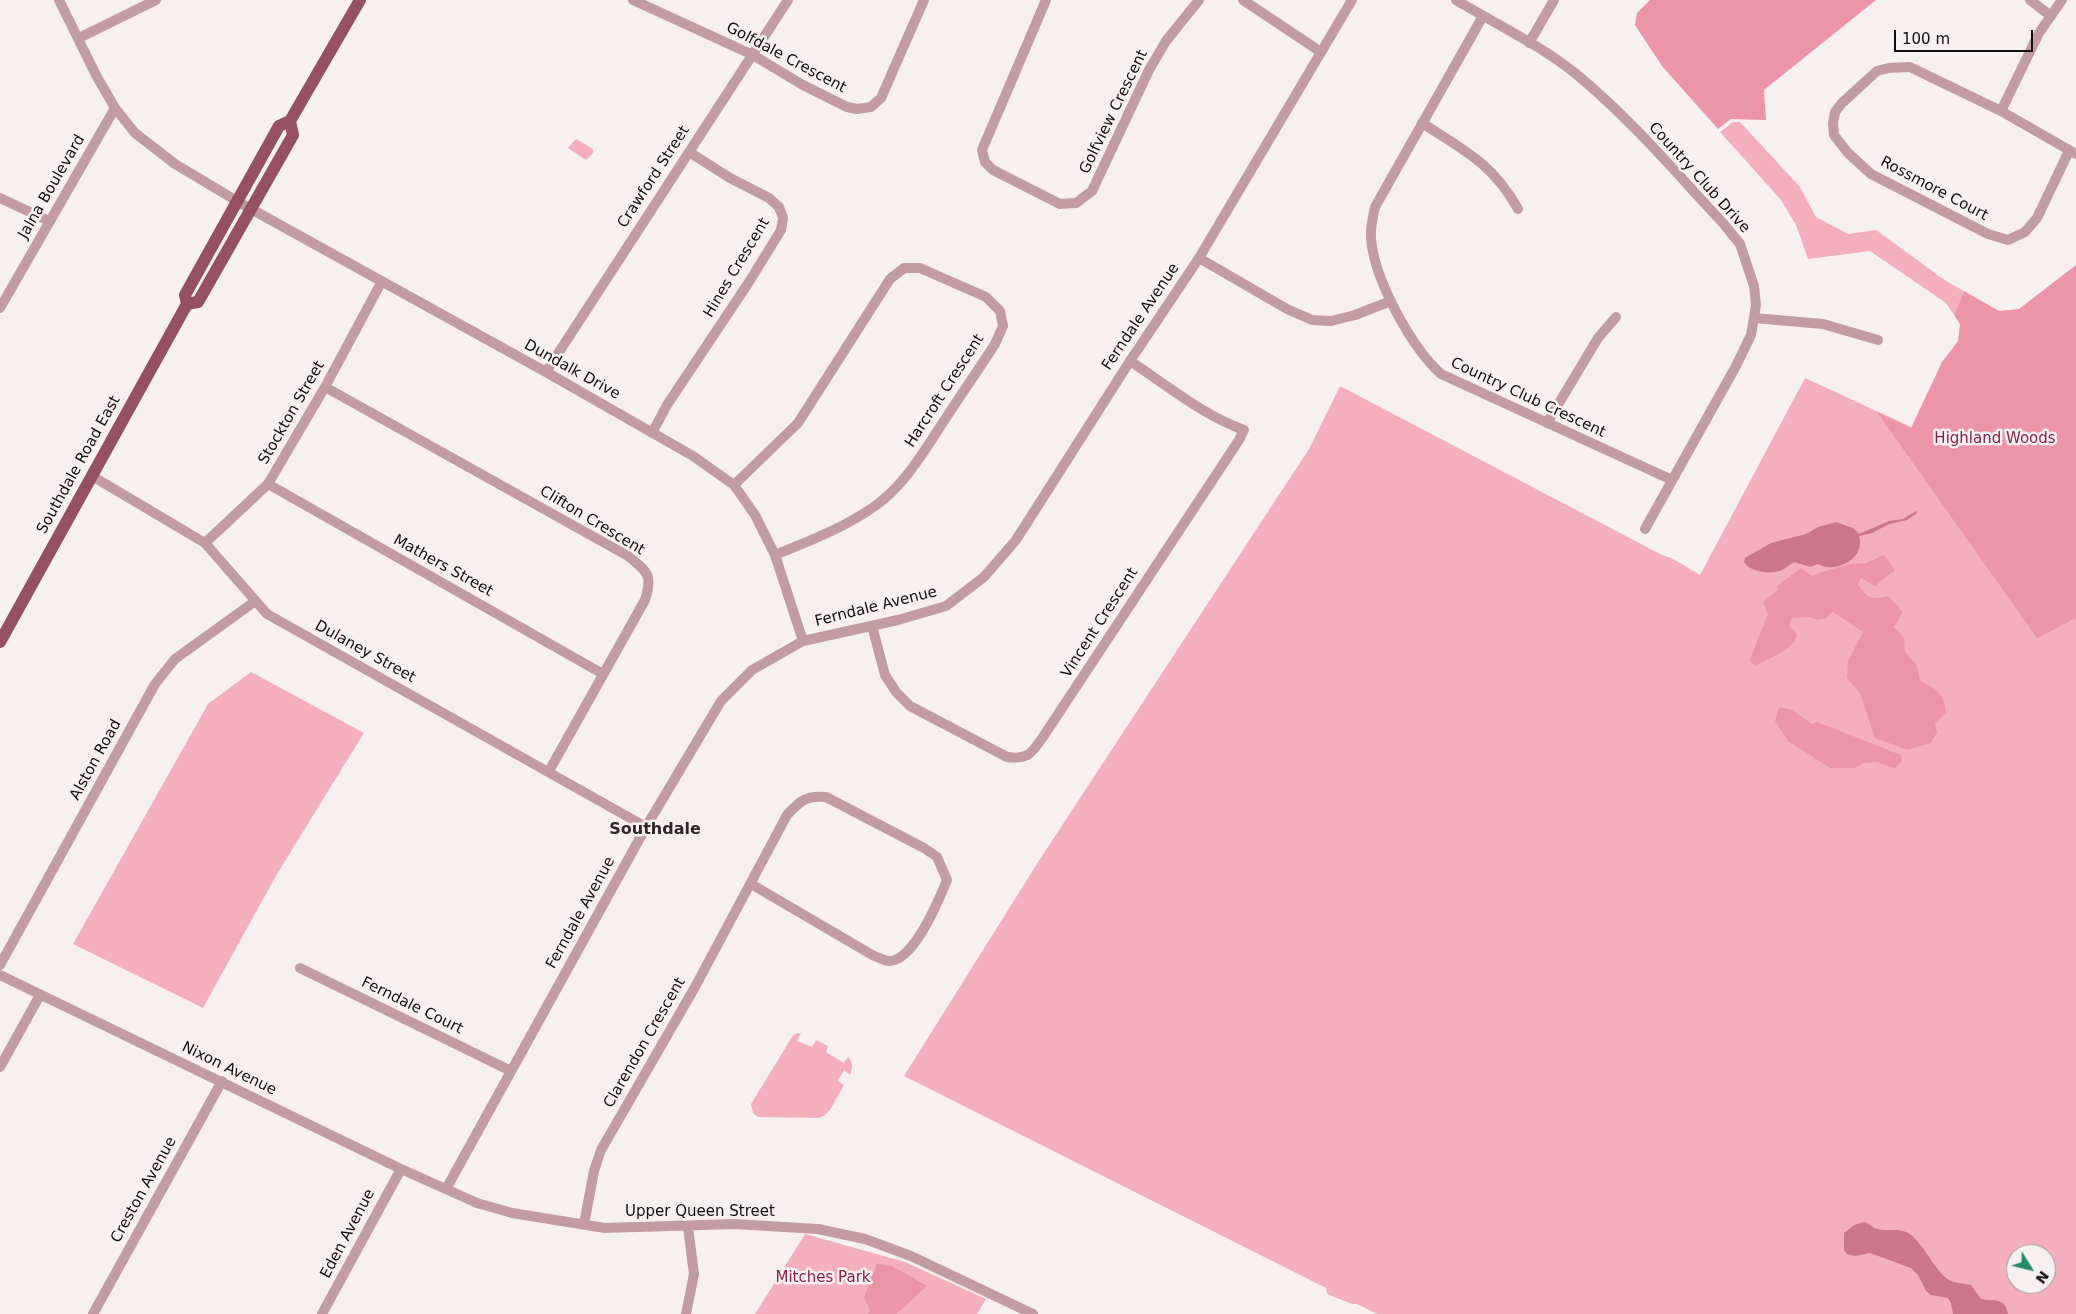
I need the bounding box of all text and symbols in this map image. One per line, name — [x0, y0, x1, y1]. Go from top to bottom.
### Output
street label: Golfdale Crescent — [723, 19, 849, 97]
scale bar — [1896, 20, 2035, 52]
text: 100 m — [1902, 30, 1950, 48]
street label: Golfview Crescent — [1076, 47, 1152, 177]
street label: Country Club Drive — [1645, 119, 1753, 237]
street label: Crawford Street — [614, 122, 694, 232]
street label: Jalna Boulevard — [15, 132, 89, 242]
street label: Rossmore Court — [1877, 153, 1991, 225]
street label: Hines Crescent — [700, 215, 774, 321]
street label: Ferndale Avenue — [1099, 260, 1183, 374]
street label: Harcroft Crescent — [902, 331, 988, 451]
street label: Dundalk Drive — [521, 336, 623, 404]
street label: Country Club Crescent — [1448, 354, 1608, 442]
street label: Stockton Street — [255, 358, 329, 468]
street label: Southdale Road East — [33, 393, 125, 537]
park label: Highland Woods — [1934, 430, 2056, 448]
street label: Clifton Crescent — [536, 483, 648, 559]
street label: Mathers Street — [390, 531, 496, 601]
street label: Vincent Crescent — [1058, 565, 1142, 681]
street label: Ferndale Avenue — [813, 583, 939, 631]
street label: Dulaney Street — [311, 617, 419, 687]
street label: Alston Road — [67, 717, 125, 803]
district label: Southdale — [609, 820, 701, 840]
street label: Ferndale Avenue — [543, 854, 619, 972]
street label: Ferndale Court — [358, 974, 466, 1038]
street label: Clarendon Crescent — [600, 975, 690, 1111]
street label: Nixon Avenue — [179, 1038, 279, 1100]
street label: Creston Avenue — [107, 1134, 181, 1246]
street label: Eden Avenue — [317, 1186, 379, 1282]
street label: Upper Queen Street — [625, 1203, 775, 1221]
north arrow — [2006, 1244, 2056, 1294]
text: N — [2032, 1268, 2052, 1287]
park label: Mitches Park — [776, 1269, 870, 1287]

